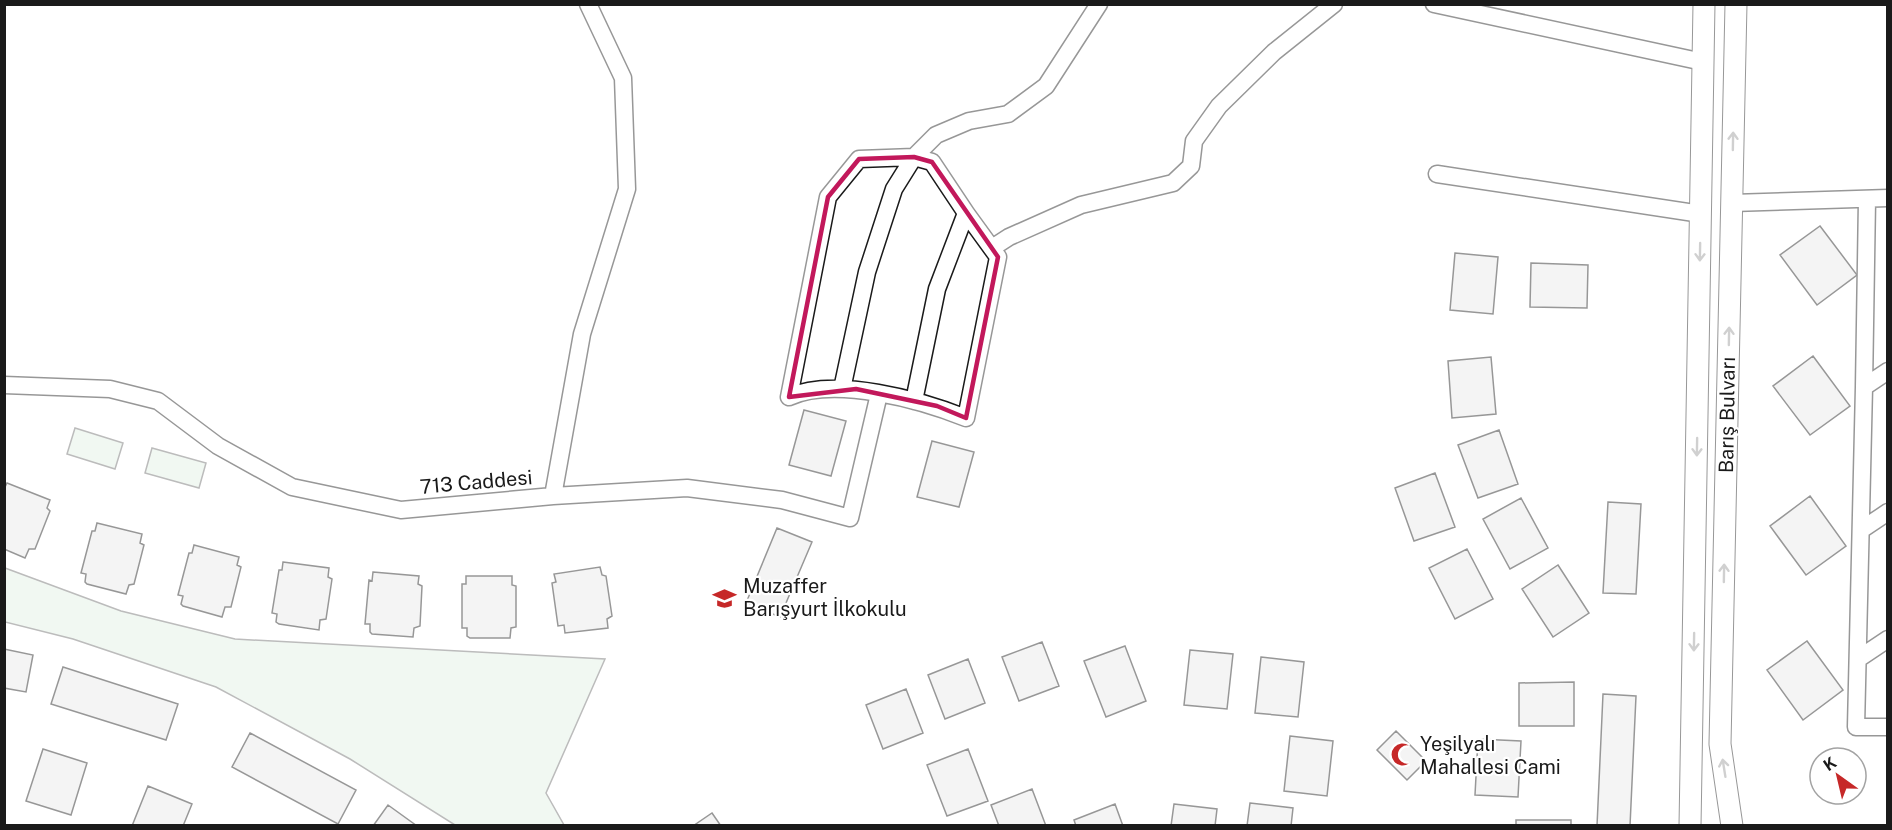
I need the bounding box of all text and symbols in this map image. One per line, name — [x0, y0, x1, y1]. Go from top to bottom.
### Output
one-way arrow — [1728, 132, 1739, 152]
one-way arrow — [1695, 241, 1706, 261]
one-way arrow — [1723, 327, 1735, 347]
street label: Barış Bulvarı — [1714, 357, 1740, 473]
one-way arrow — [1691, 436, 1703, 456]
street label: 713 Caddesi — [419, 465, 533, 499]
one-way arrow — [1718, 563, 1730, 583]
place label: Muzaffer Barışyurt İlkokulu — [743, 574, 907, 621]
school or university icon: Muzaffer Barışyurt İlkokulu — [712, 585, 738, 611]
one-way arrow — [1688, 631, 1700, 651]
place label: Yeşilyalı Mahallesi Cami — [1420, 732, 1561, 779]
mosque icon: Yeşilyalı Mahallesi Cami — [1389, 742, 1415, 768]
north arrow — [1808, 746, 1868, 806]
text: K — [1820, 753, 1840, 775]
one-way arrow — [1718, 758, 1729, 778]

